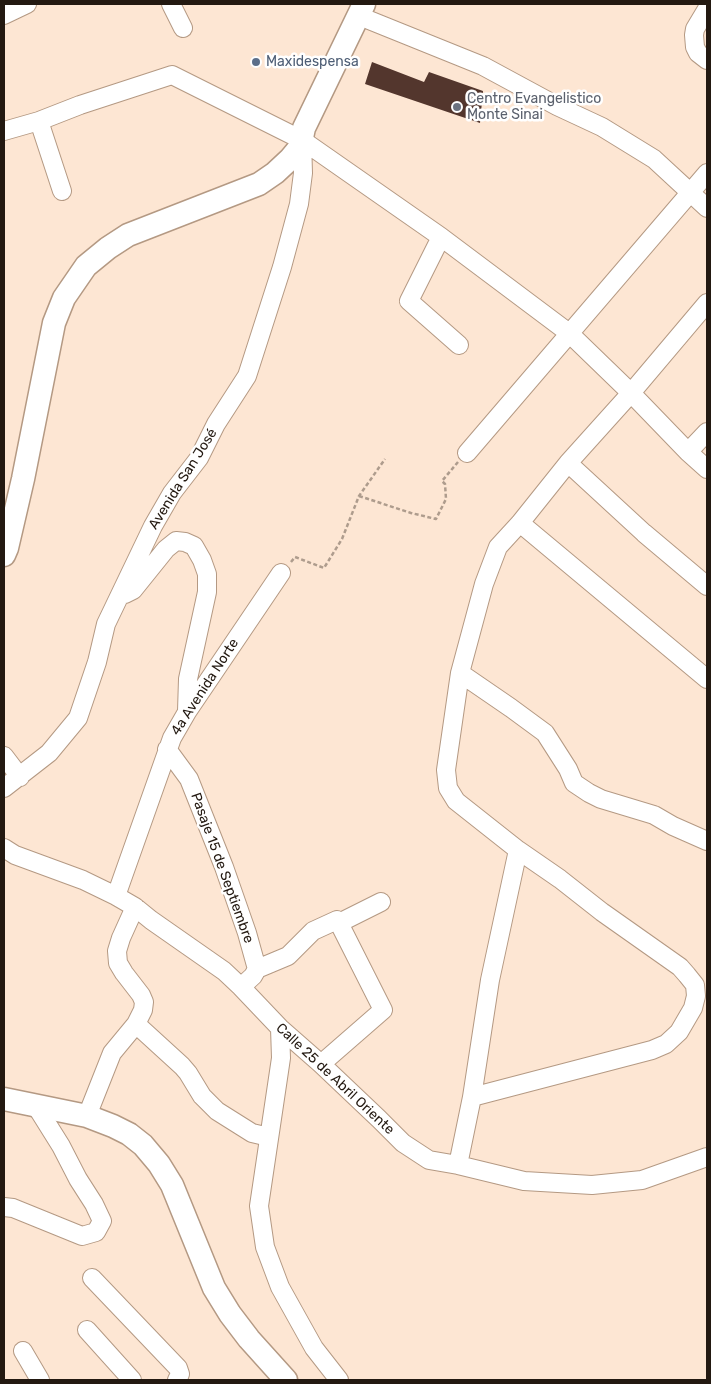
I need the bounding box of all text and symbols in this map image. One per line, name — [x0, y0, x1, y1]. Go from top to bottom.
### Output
place label: Maxidespensa — [266, 54, 359, 70]
marker: Maxidespensa — [250, 56, 262, 68]
place label: Centro Evangelistico Monte Sinai — [467, 91, 601, 124]
marker: Centro Evangelistico Monte Sinai — [451, 101, 463, 113]
street label: Avenida San José — [145, 425, 221, 533]
street label: 4a Avenida Norte — [167, 636, 243, 738]
street label: Pasaje 15 de Septiembre — [187, 790, 257, 946]
street label: Calle 25 de Abril Oriente — [272, 1020, 398, 1138]

